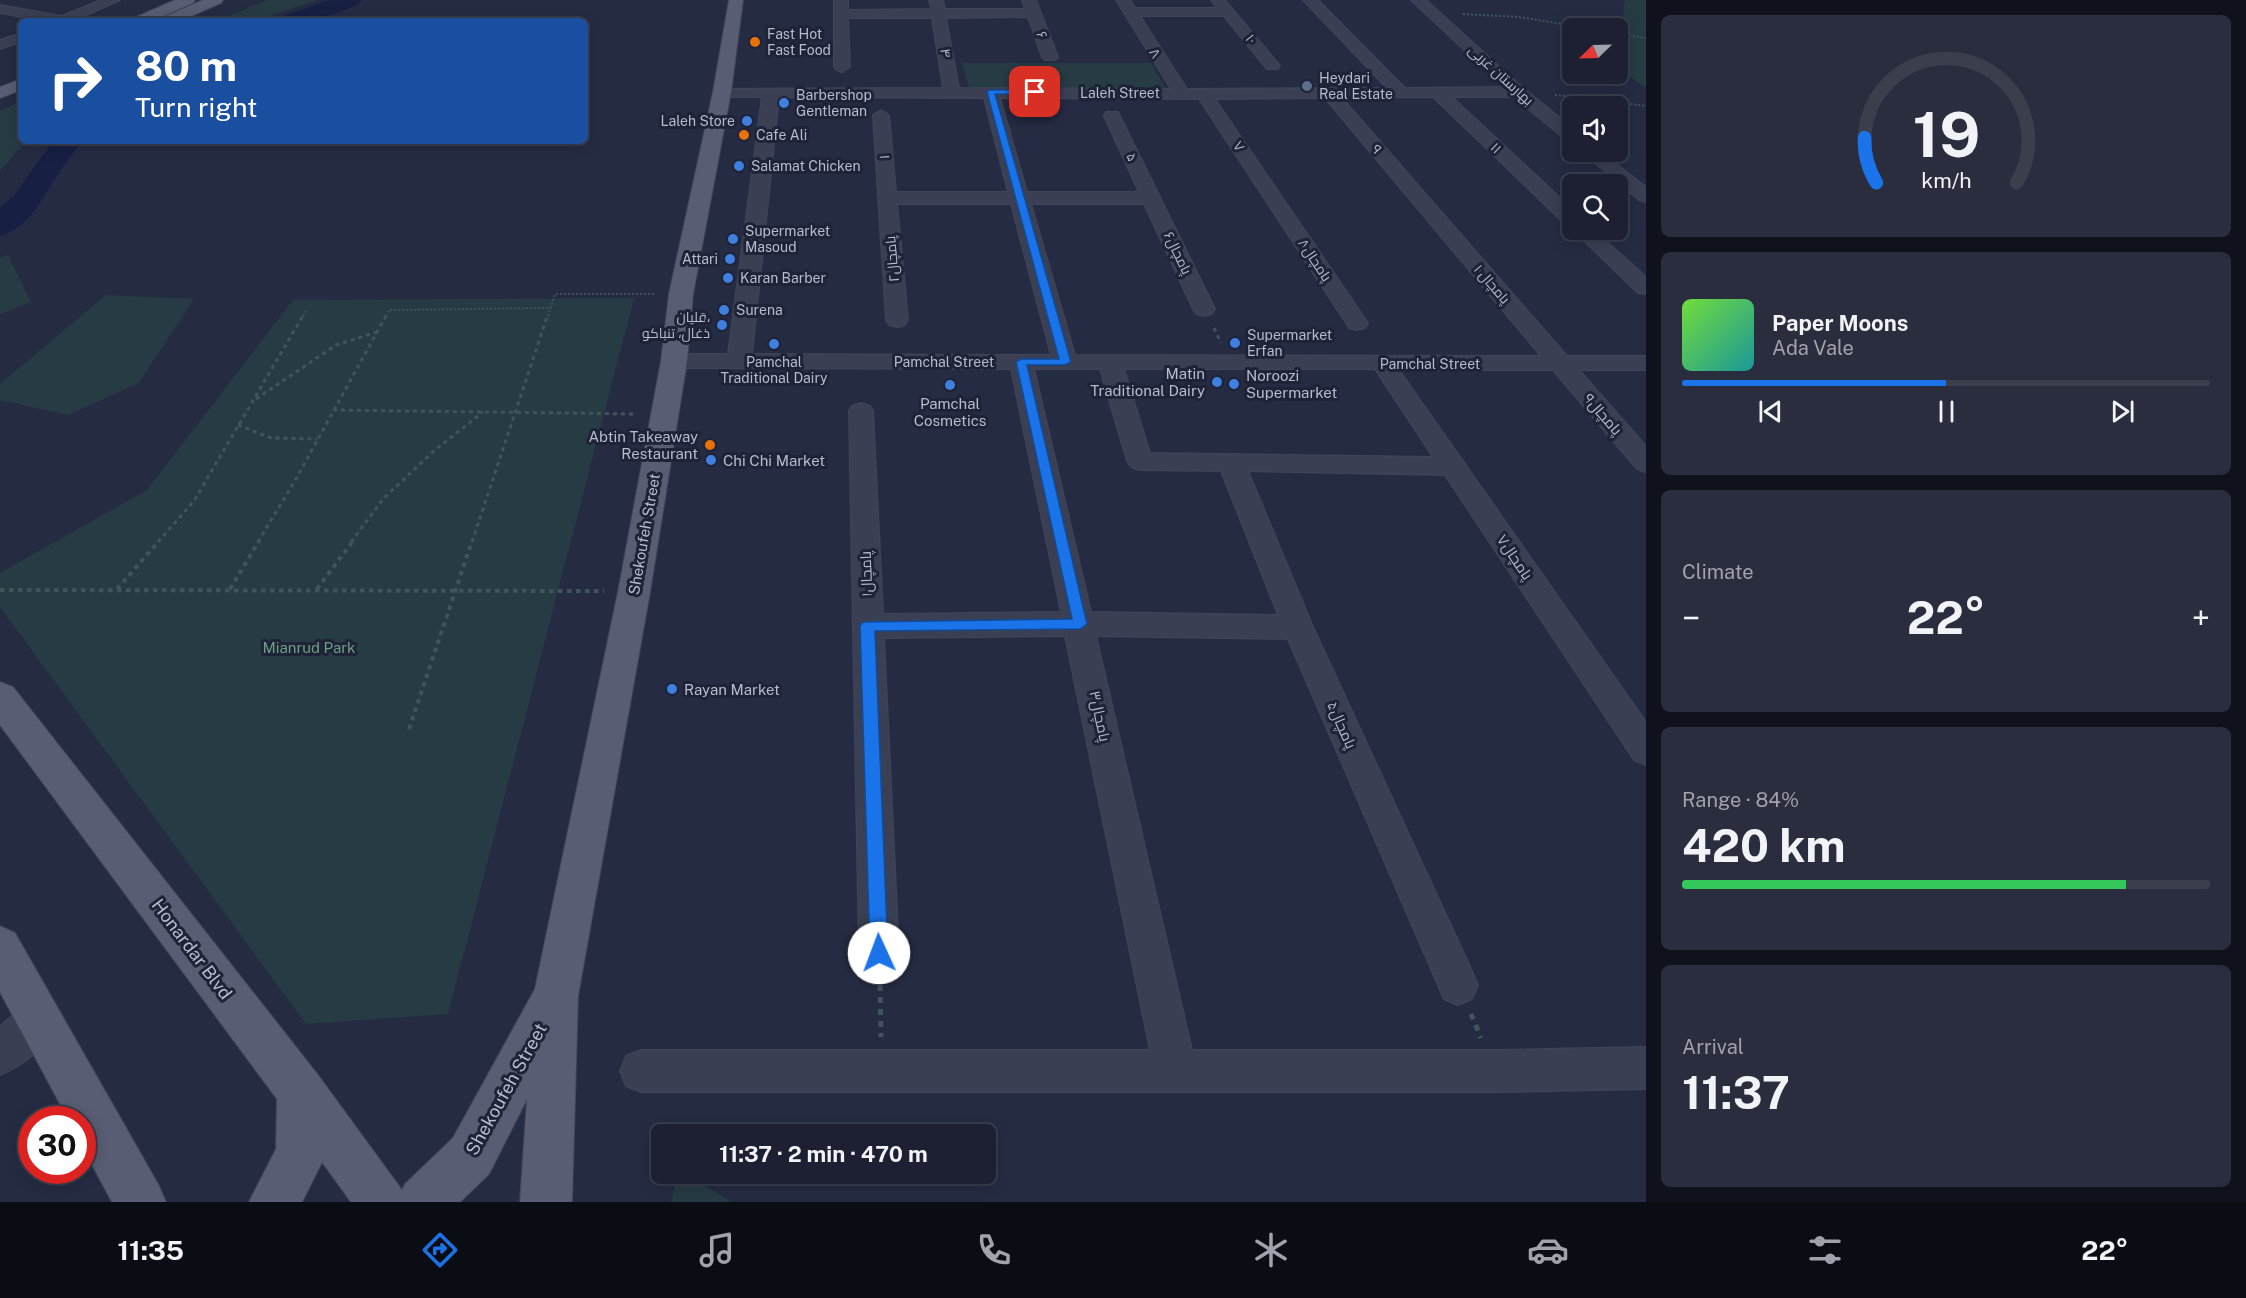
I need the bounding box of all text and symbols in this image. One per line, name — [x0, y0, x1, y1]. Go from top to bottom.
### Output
north arrow — [1562, 18, 1628, 84]
map controls — [1562, 18, 1628, 240]
place label: Fast Hot Fast Food — [767, 26, 831, 58]
street label: ۶ — [1033, 29, 1051, 41]
street label: ۱۰ — [1242, 31, 1260, 47]
marker: Fast Hot Fast Food — [748, 35, 762, 49]
text: 80 m — [135, 41, 237, 90]
icon: right — [36, 42, 114, 120]
street label: بهارستان غربی — [1465, 42, 1537, 108]
street label: ۸ — [1146, 45, 1164, 61]
street label: ۴ — [937, 47, 955, 59]
pin — [1009, 66, 1060, 117]
place label: Heydari Real Estate — [1319, 70, 1393, 102]
icon: arrive — [1018, 75, 1051, 108]
marker: Heydari Real Estate — [1300, 79, 1314, 93]
street label: Laleh Street — [1080, 85, 1160, 101]
place label: Barbershop Gentleman — [796, 87, 872, 119]
text: Turn right — [135, 91, 258, 123]
marker: Barbershop Gentleman — [777, 96, 791, 110]
button: sound — [1562, 96, 1628, 162]
text: 19 — [1912, 98, 1980, 171]
place label: Laleh Store — [661, 113, 735, 129]
marker: Laleh Store — [740, 114, 754, 128]
place label: Cafe Ali — [756, 127, 807, 143]
marker: Cafe Ali — [737, 128, 751, 142]
street label: ۷ — [1230, 138, 1248, 154]
street label: ۱۱ — [1487, 139, 1505, 157]
street label: ۹ — [1369, 141, 1385, 157]
street label: ۵ — [1123, 150, 1141, 164]
street label: ۱ — [876, 154, 892, 160]
place label: Salamat Chicken — [751, 158, 861, 174]
marker: Salamat Chicken — [732, 159, 746, 173]
text: km/h — [1921, 169, 1971, 194]
button: search — [1562, 174, 1628, 240]
place label: Supermarket Masoud — [745, 223, 830, 255]
street label: پامچال۶ — [1159, 229, 1195, 278]
marker: Supermarket Masoud — [726, 232, 740, 246]
street label: پامچال۲ — [882, 235, 904, 283]
street label: پامچال۸ — [1293, 236, 1335, 285]
place label: Attari — [682, 251, 718, 267]
marker: Attari — [723, 252, 737, 266]
street label: پامچال۱۰ — [1469, 261, 1513, 308]
place label: Karan Barber — [740, 270, 826, 286]
marker: Karan Barber — [721, 271, 735, 285]
place label: Surena — [736, 302, 783, 318]
marker: Surena — [717, 303, 731, 317]
place label: قلیان، ذغال، تنباکو — [642, 309, 710, 342]
text: Paper Moons — [1772, 310, 1908, 336]
marker: قلیان، ذغال، تنباکو — [715, 318, 729, 332]
place label: Supermarket Erfan — [1247, 327, 1332, 359]
marker: Supermarket Erfan — [1228, 336, 1242, 350]
text: Ada Vale — [1772, 336, 1854, 360]
marker: Pamchal Traditional Dairy — [767, 337, 781, 351]
place label: Pamchal Traditional Dairy — [720, 354, 828, 386]
street label: Pamchal Street — [894, 354, 994, 370]
street label: Pamchal Street — [1380, 356, 1480, 372]
place label: Matin Traditional Dairy — [1090, 365, 1205, 399]
place label: Noroozi Supermarket — [1246, 367, 1337, 401]
marker: Matin Traditional Dairy — [1210, 375, 1224, 389]
marker: Noroozi Supermarket — [1227, 377, 1241, 391]
marker: Pamchal Cosmetics — [943, 378, 957, 392]
street label: پامچال۹ — [1579, 390, 1626, 440]
place label: Pamchal Cosmetics — [914, 395, 986, 429]
icon: previous — [1754, 395, 1787, 428]
icon: pause — [1930, 395, 1963, 428]
icon: next — [2106, 395, 2139, 428]
place label: Abtin Takeaway Restaurant — [588, 428, 698, 462]
marker: Abtin Takeaway Restaurant — [703, 438, 717, 452]
place label: Chi Chi Market — [723, 452, 825, 469]
marker: Chi Chi Market — [704, 453, 718, 467]
street label: Shekoufeh Street — [625, 472, 663, 596]
street label: پامچال۷ — [1492, 531, 1536, 584]
street label: پامچال۱ — [857, 551, 877, 597]
text: Climate — [1682, 560, 1754, 584]
text: 22° — [1907, 591, 1985, 644]
text: − — [1682, 599, 1700, 637]
text: + — [2192, 599, 2210, 637]
park label: Mianrud Park — [262, 639, 356, 656]
place label: Rayan Market — [684, 681, 780, 698]
marker: Rayan Market — [665, 682, 679, 696]
street label: پامچال۳ — [1084, 689, 1114, 743]
street label: پامچال۵ — [1322, 699, 1360, 752]
text: Range · 84% — [1682, 788, 1799, 812]
text: 420 km — [1682, 819, 1846, 872]
street label: Honardar Blvd — [148, 895, 236, 1003]
position arrow — [847, 921, 911, 985]
street label: Shekoufeh Street — [461, 1019, 551, 1159]
text: Arrival — [1682, 1035, 1744, 1059]
text: 11:37 — [1682, 1066, 1790, 1119]
speed limit sign: 30 — [18, 1106, 96, 1184]
text: 11:37 · 2 min · 470 m — [719, 1141, 928, 1167]
icon: directions — [419, 1229, 461, 1271]
icon: music — [696, 1229, 738, 1271]
icon: phone — [973, 1229, 1015, 1271]
icon: climate — [1250, 1229, 1292, 1271]
icon: car — [1527, 1229, 1569, 1271]
icon: filters — [1804, 1229, 1846, 1271]
text: 11:35 — [118, 1234, 184, 1266]
text: 22° — [2081, 1234, 2128, 1266]

